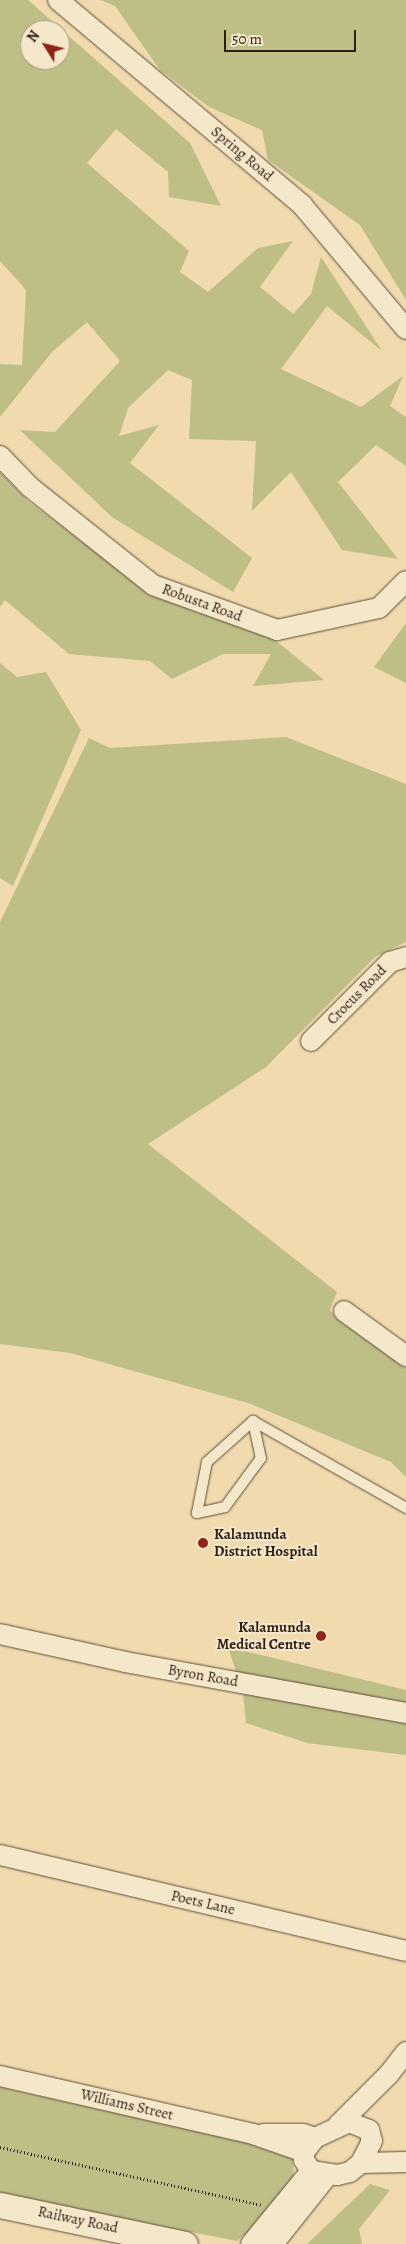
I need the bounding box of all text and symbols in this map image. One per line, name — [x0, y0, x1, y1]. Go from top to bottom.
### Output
north arrow — [20, 20, 70, 70]
scale bar — [226, 20, 358, 52]
text: N — [23, 27, 44, 46]
text: 50 m — [232, 29, 262, 49]
street label: Spring Road — [207, 123, 277, 185]
street label: Robusta Road — [159, 580, 245, 626]
street label: Crocus Road — [323, 961, 391, 1029]
place label: Kalamunda District Hospital — [214, 1525, 318, 1560]
marker: Kalamunda District Hospital — [196, 1536, 210, 1550]
place label: Kalamunda Medical Centre — [217, 1618, 311, 1653]
marker: Kalamunda Medical Centre — [315, 1630, 327, 1642]
street label: Byron Road — [166, 1661, 240, 1691]
street label: Poets Lane — [169, 1887, 237, 1919]
street label: Williams Street — [79, 2086, 175, 2124]
street label: Railway Road — [36, 2203, 120, 2237]

